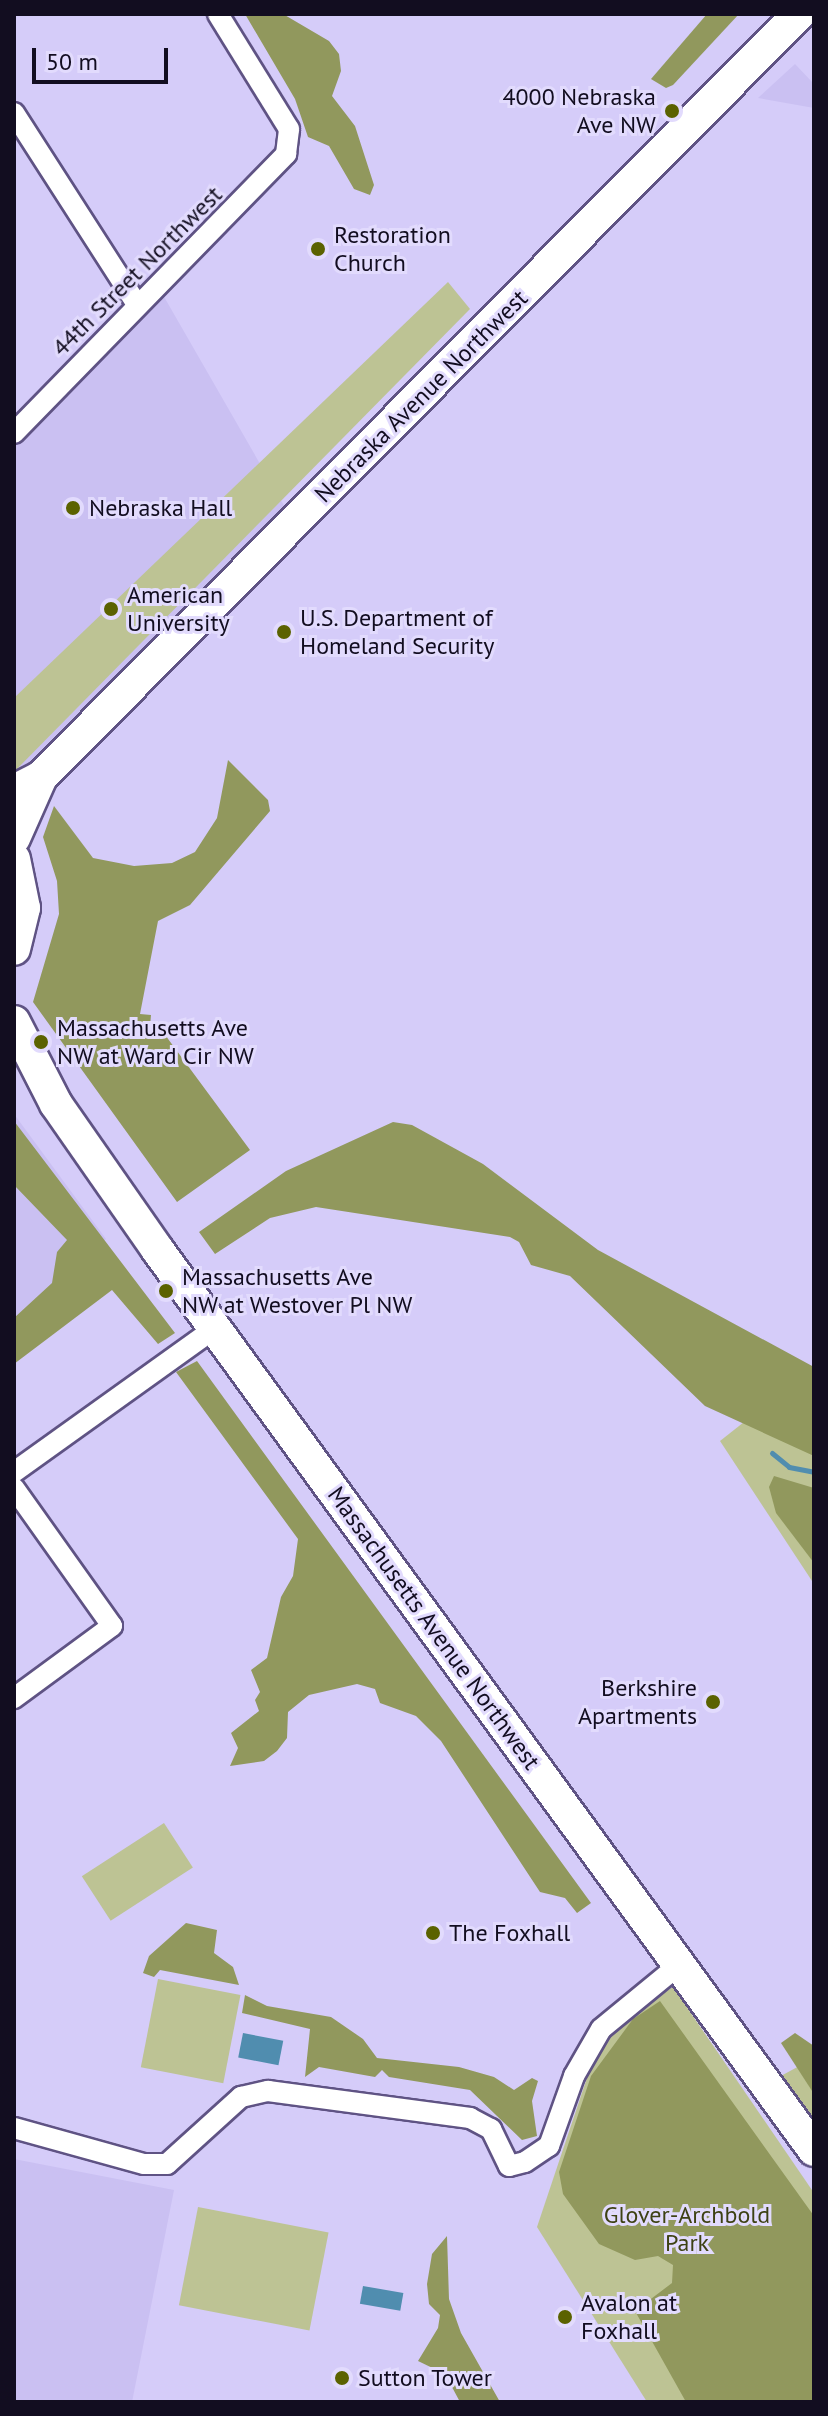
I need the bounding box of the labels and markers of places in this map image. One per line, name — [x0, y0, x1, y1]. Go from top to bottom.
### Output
place label: 4000 Nebraska Ave NW — [502, 83, 656, 139]
marker: 4000 Nebraska Ave NW — [663, 102, 681, 120]
place label: Restoration Church — [334, 221, 451, 277]
marker: Restoration Church — [309, 240, 327, 258]
place label: Nebraska Hall — [89, 494, 232, 522]
marker: Nebraska Hall — [64, 499, 82, 517]
place label: American University — [127, 581, 230, 637]
marker: American University — [102, 600, 120, 618]
place label: U.S. Department of Homeland Security — [300, 604, 494, 660]
marker: U.S. Department of Homeland Security — [275, 623, 293, 641]
place label: Massachusetts Ave NW at Ward Cir NW — [57, 1014, 255, 1070]
marker: Massachusetts Ave NW at Ward Cir NW — [32, 1033, 50, 1051]
place label: Massachusetts Ave NW at Westover Pl NW — [182, 1263, 413, 1319]
marker: Massachusetts Ave NW at Westover Pl NW — [157, 1282, 175, 1300]
place label: Berkshire Apartments — [578, 1674, 697, 1730]
marker: Berkshire Apartments — [704, 1693, 722, 1711]
place label: The Foxhall — [449, 1919, 570, 1947]
marker: The Foxhall — [424, 1924, 442, 1942]
place label: Avalon at Foxhall — [581, 2289, 677, 2345]
marker: Avalon at Foxhall — [556, 2308, 574, 2326]
place label: Sutton Tower — [358, 2364, 493, 2392]
marker: Sutton Tower — [333, 2369, 351, 2387]

